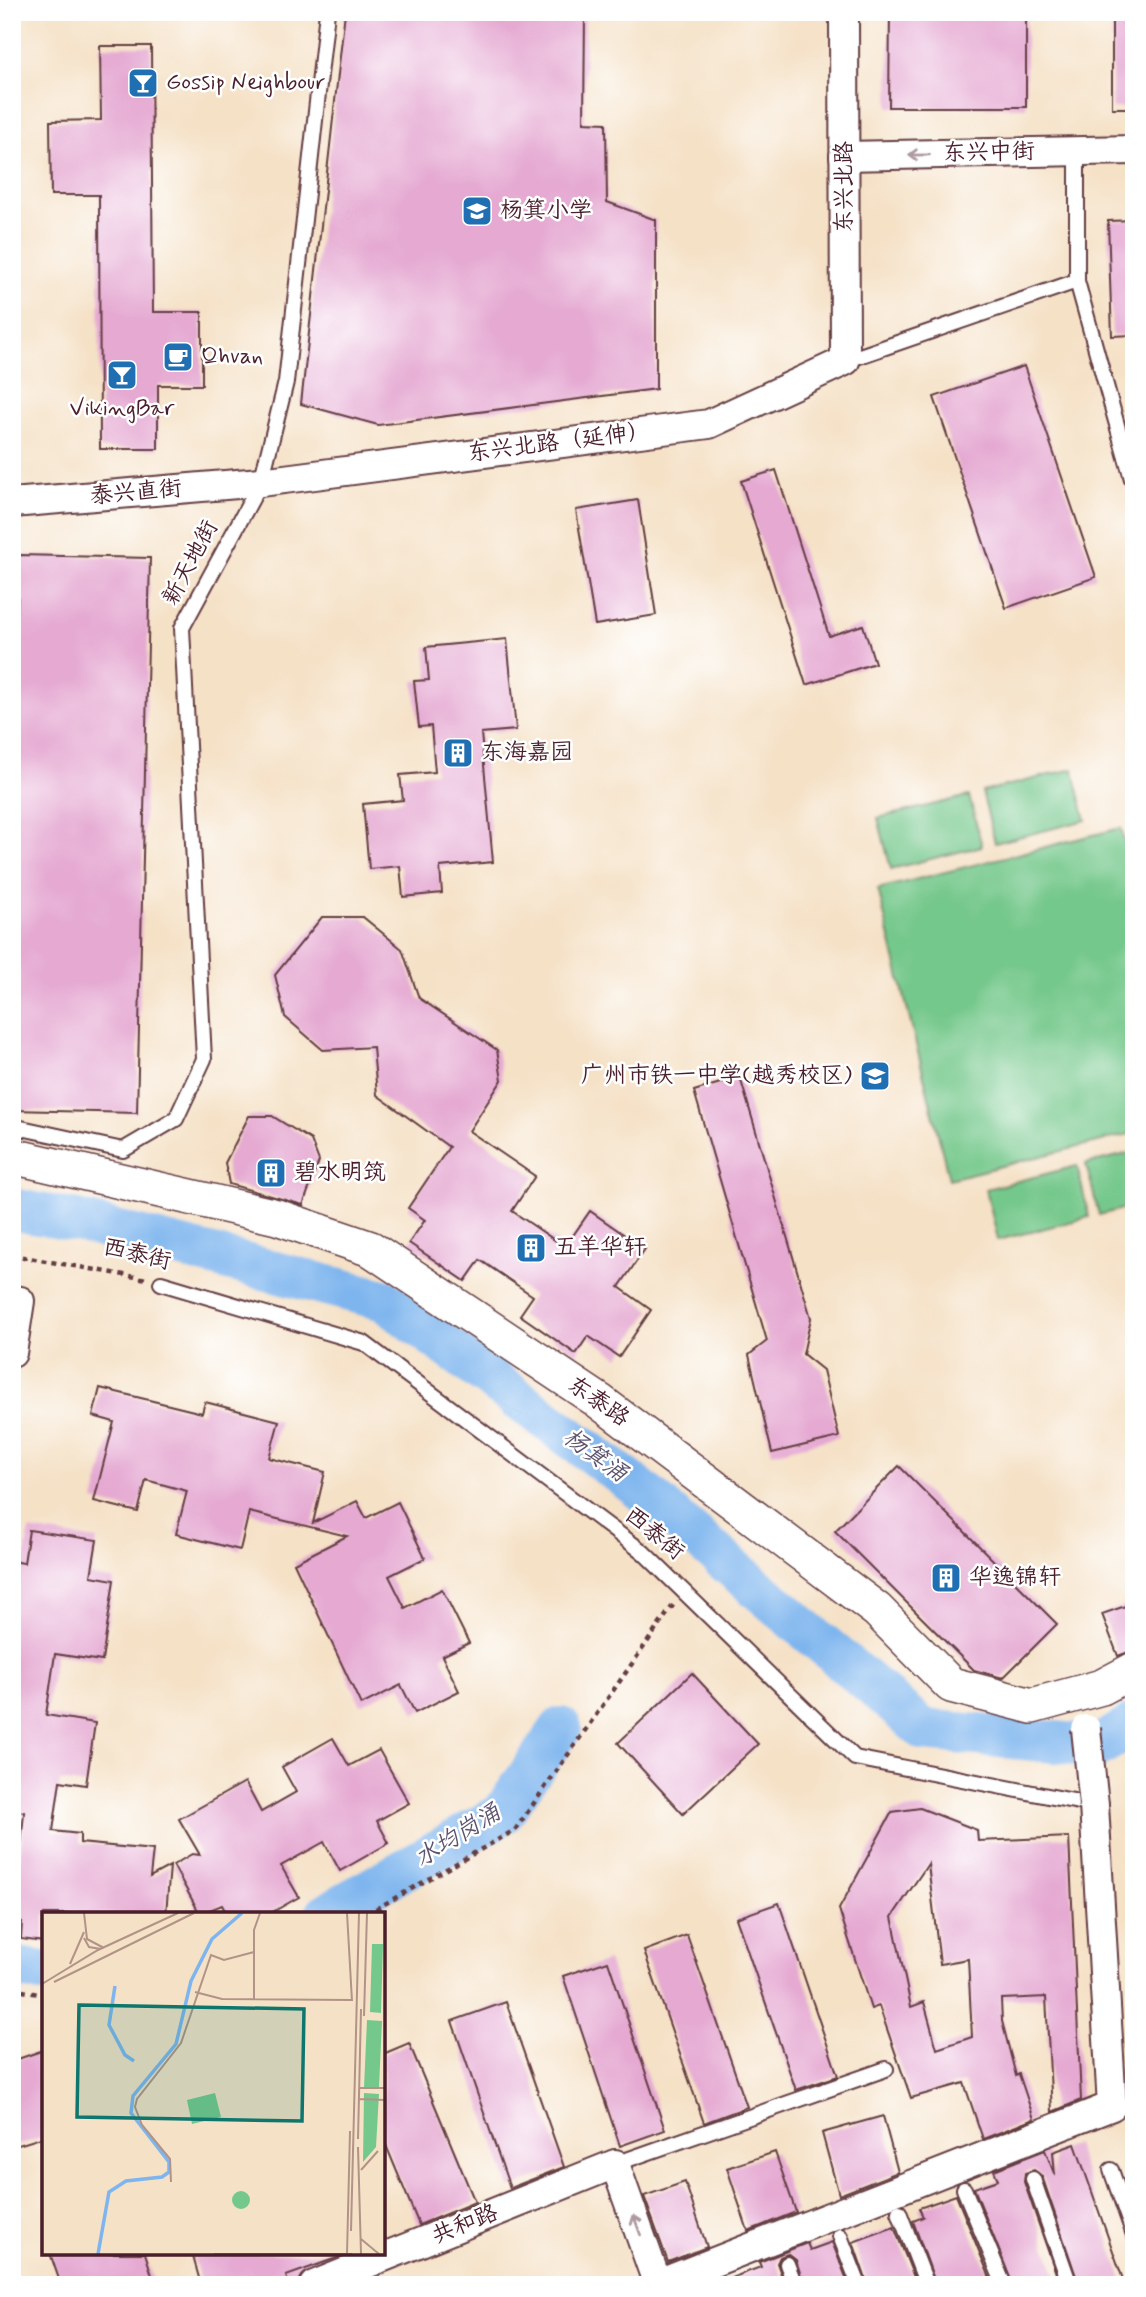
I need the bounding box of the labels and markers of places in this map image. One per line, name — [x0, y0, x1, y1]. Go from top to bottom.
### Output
bar icon: Gossip Neighbour — [126, 66, 160, 100]
place label: Gossip Neighbour — [166, 68, 326, 98]
school or university icon: 杨箕小学 — [460, 194, 494, 228]
place label: 杨箕小学 — [500, 196, 592, 226]
cafe icon: Qhvan — [161, 340, 195, 374]
place label: Qhvan — [201, 342, 263, 372]
bar icon: VikingBar — [105, 358, 139, 392]
place label: VikingBar — [69, 394, 175, 424]
building icon: 东海嘉园 — [441, 736, 475, 770]
place label: 东海嘉园 — [481, 738, 573, 768]
school or university icon: 广州市铁一中学(越秀校区) — [858, 1059, 892, 1093]
place label: 广州市铁一中学(越秀校区) — [581, 1061, 852, 1091]
building icon: 碧水明筑 — [254, 1156, 288, 1190]
place label: 碧水明筑 — [294, 1158, 386, 1188]
building icon: 五羊华轩 — [514, 1231, 548, 1265]
place label: 五羊华轩 — [554, 1233, 646, 1263]
building icon: 华逸锦轩 — [929, 1561, 963, 1595]
place label: 华逸锦轩 — [969, 1563, 1061, 1593]

